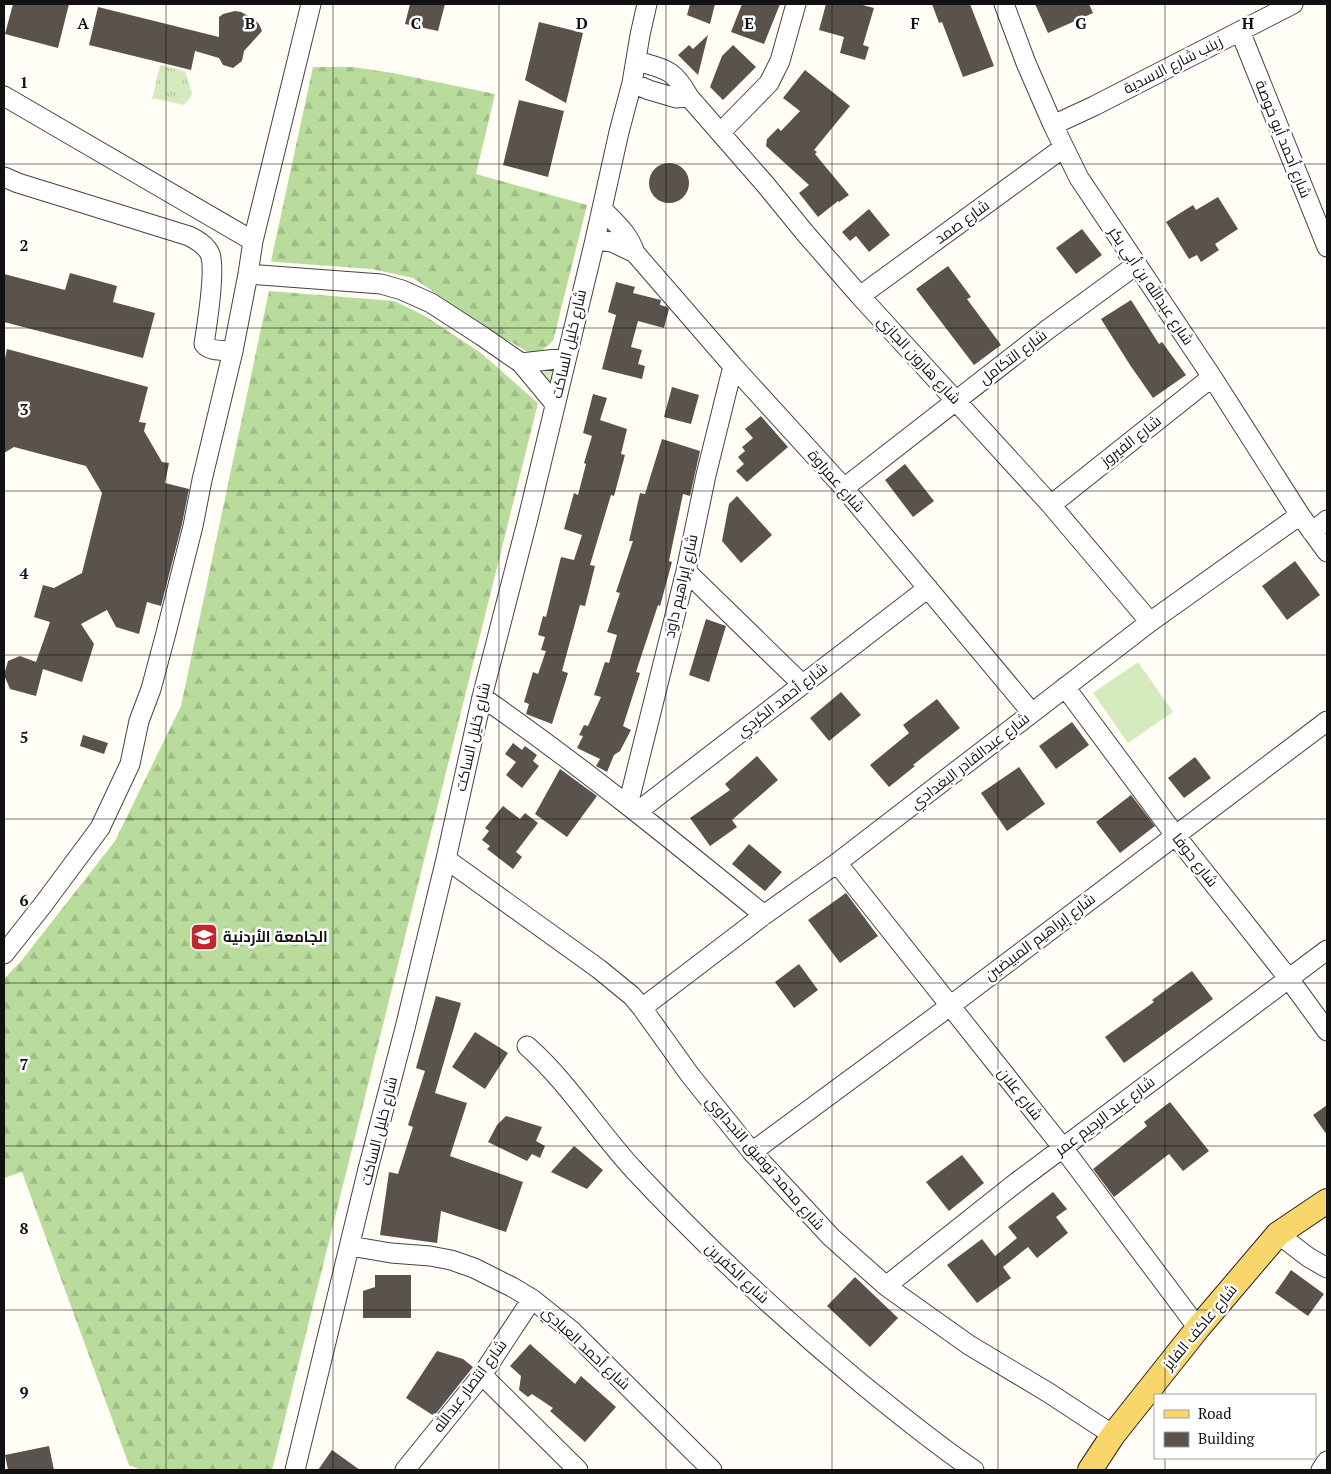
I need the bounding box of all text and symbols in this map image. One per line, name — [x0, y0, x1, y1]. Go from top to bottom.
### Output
text: A — [77, 12, 89, 34]
text: B — [245, 12, 255, 34]
text: C — [411, 12, 421, 34]
text: D — [576, 12, 588, 34]
text: E — [744, 12, 754, 34]
text: F — [910, 12, 920, 34]
text: G — [1075, 12, 1087, 34]
text: H — [1242, 12, 1254, 34]
street label: زينب شارع الاسدية — [1119, 30, 1227, 100]
text: 1 — [19, 71, 29, 93]
street label: شارع أحمد أبو خوصة — [1249, 77, 1317, 201]
street label: شارع صمد — [930, 195, 994, 249]
street label: شارع عبدالله بن أبي بكر — [1102, 221, 1199, 350]
text: 2 — [19, 234, 29, 256]
street label: شارع خليل الساكت — [546, 287, 592, 401]
street label: شارع هارون الجازي — [871, 311, 966, 410]
street label: شارع التكامل — [975, 324, 1051, 390]
text: 3 — [19, 398, 29, 420]
street label: شارع الفيروز — [1095, 410, 1166, 472]
street label: شارع عمراوة — [802, 445, 870, 517]
street label: شارع إبراهيم داود — [658, 532, 704, 640]
text: 4 — [19, 562, 29, 584]
street label: شارع أحمد الكردي — [732, 657, 833, 743]
street label: شارع خليل الساكت — [450, 680, 496, 794]
street label: شارع عبدالقادر البغدادي — [906, 707, 1035, 815]
text: 5 — [19, 726, 29, 748]
street label: شارع حوفا — [1167, 828, 1223, 892]
street label: شارع إبراهيم المبيضين — [980, 888, 1100, 986]
text: 6 — [19, 889, 29, 911]
school or university icon: الجامعة الأردنية — [189, 922, 219, 952]
place label: الجامعة الأردنية — [223, 926, 328, 946]
text: 7 — [19, 1053, 29, 1075]
street label: شارع علان — [992, 1063, 1048, 1125]
street label: شارع عبد الرحيم عمر — [1050, 1071, 1160, 1162]
street label: شارع خليل الساكت — [355, 1074, 403, 1188]
street label: شارع محمد توفيق النجداوي — [700, 1091, 830, 1236]
text: 8 — [19, 1217, 29, 1239]
street label: شارع الكفرين — [700, 1237, 774, 1309]
street label: شارع عاكف الفايز — [1157, 1280, 1242, 1375]
street label: شارع أحمد العبادي — [536, 1301, 635, 1396]
street label: شارع انتصار عبدالله — [428, 1335, 512, 1437]
text: 9 — [19, 1381, 29, 1403]
legend — [1154, 1394, 1316, 1459]
text: Road — [1198, 1403, 1231, 1423]
text: Building — [1198, 1428, 1256, 1448]

